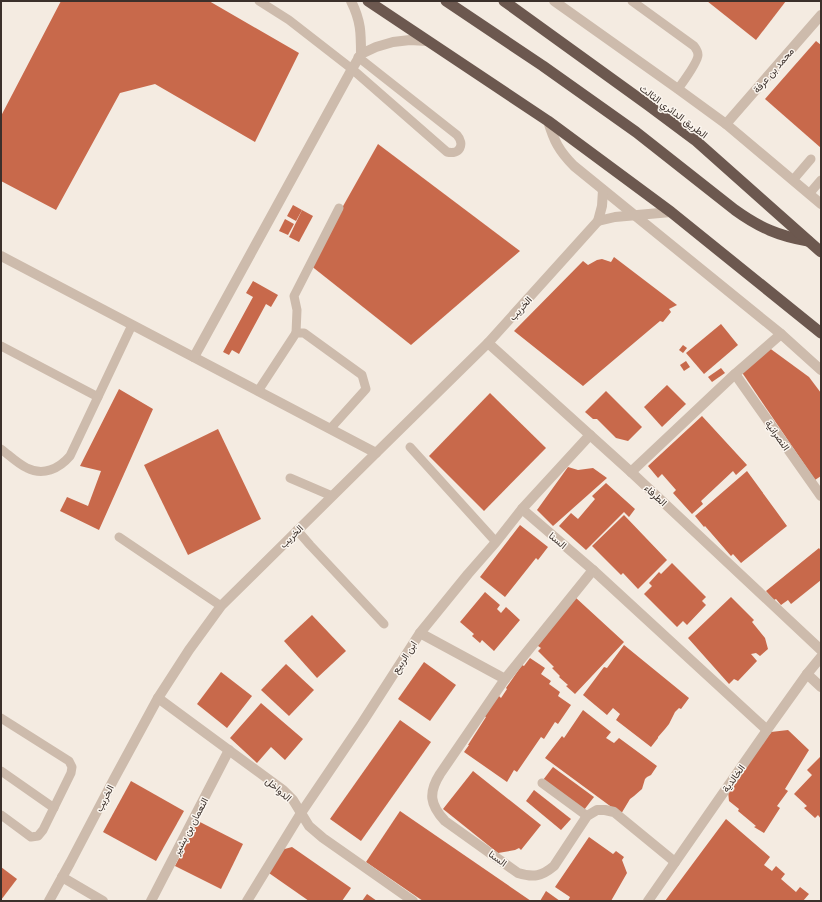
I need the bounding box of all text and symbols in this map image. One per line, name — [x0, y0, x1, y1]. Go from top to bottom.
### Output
street label: محمد بن عرفة — [751, 46, 797, 96]
street label: الطريق الدائري الثالث — [636, 82, 710, 143]
street label: الخريب — [507, 294, 535, 324]
street label: النصرانية — [762, 418, 792, 454]
street label: الطرفاء — [641, 482, 669, 510]
street label: الخريب — [277, 522, 307, 552]
street label: السنا — [545, 530, 569, 552]
street label: ابن الربيع — [390, 639, 421, 677]
street label: الخالدية — [720, 762, 748, 795]
street label: الدواخل — [262, 775, 294, 805]
street label: الخريب — [93, 783, 118, 814]
street label: النعمان بن بشير — [170, 796, 212, 859]
street label: السنا — [485, 848, 509, 870]

